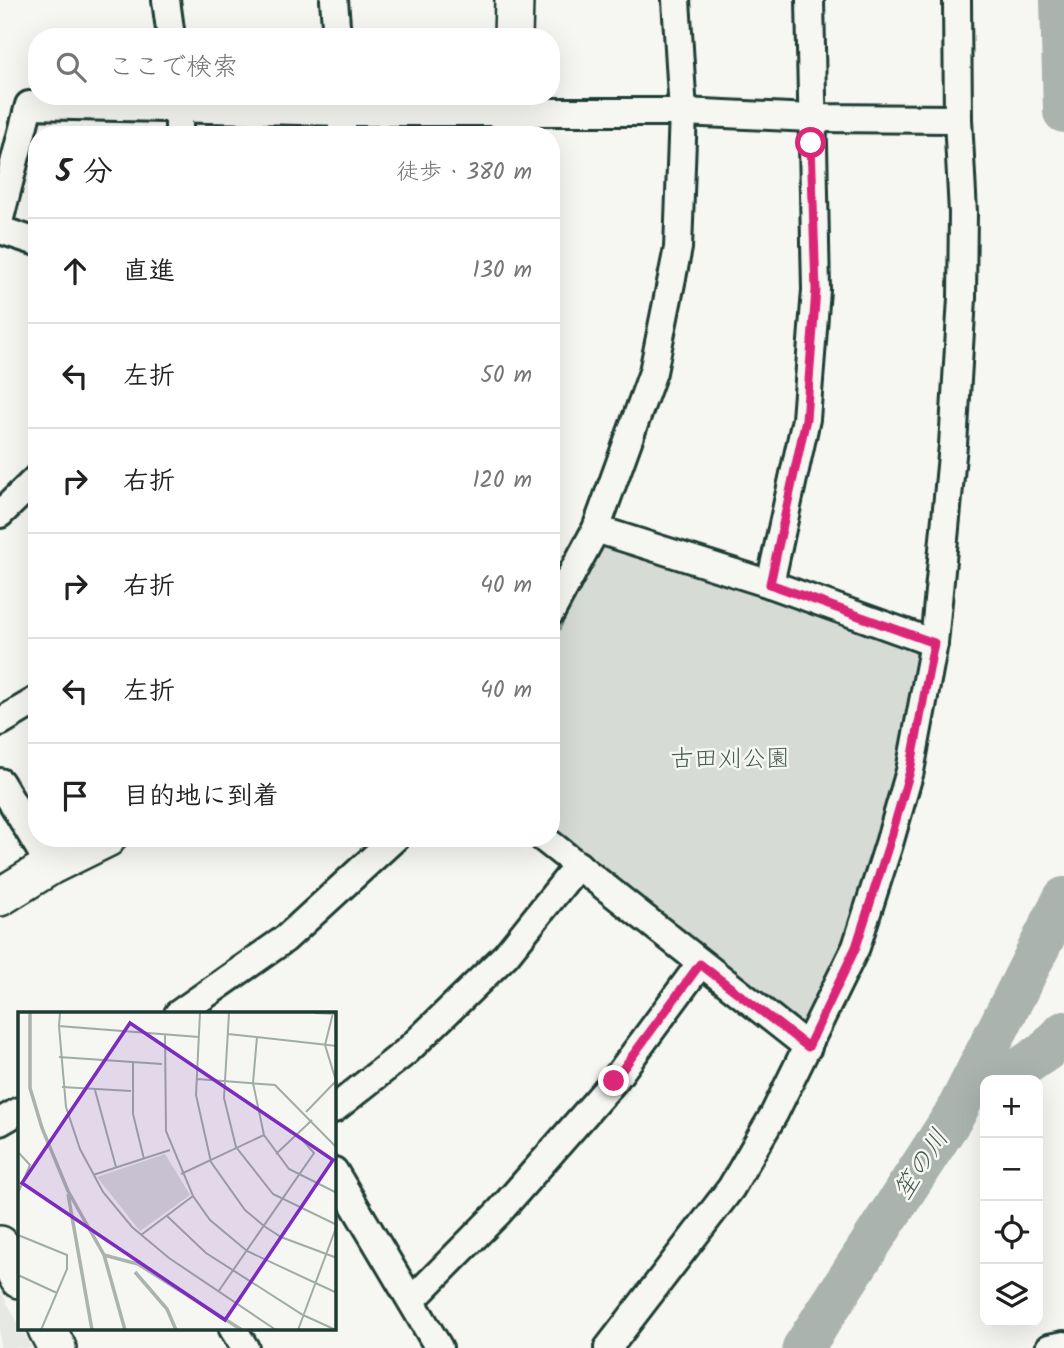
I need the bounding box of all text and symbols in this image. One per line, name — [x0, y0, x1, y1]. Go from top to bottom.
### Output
search box — [28, 28, 560, 105]
text: ここで検索 — [108, 47, 238, 89]
icon: search — [52, 48, 90, 86]
route start — [795, 127, 826, 158]
text: 5 分 — [56, 149, 113, 197]
text: 徒歩 · 380 m — [396, 155, 532, 191]
text: 直進 — [123, 251, 175, 293]
icon: ahead — [56, 252, 94, 290]
text: 130 m — [473, 253, 532, 289]
text: 左折 — [123, 356, 175, 398]
icon: left — [56, 357, 94, 395]
text: 50 m — [481, 358, 532, 394]
text: 右折 — [123, 461, 175, 503]
icon: right — [56, 462, 94, 500]
text: 120 m — [472, 463, 532, 499]
text: 右折 — [123, 566, 175, 608]
icon: right — [56, 567, 94, 605]
text: 40 m — [480, 568, 532, 604]
text: 左折 — [123, 671, 175, 713]
icon: left — [56, 672, 94, 710]
text: 40 m — [480, 673, 532, 709]
park label: 古田刈公園 — [670, 740, 790, 779]
text: 目的地に到着 — [123, 776, 279, 818]
icon: arrive — [56, 777, 94, 815]
inset map — [18, 1012, 336, 1330]
route end — [598, 1065, 629, 1096]
map controls — [980, 1075, 1043, 1327]
button: + — [980, 1075, 1043, 1138]
water label: 笙の川 — [883, 1121, 961, 1209]
button: − — [980, 1138, 1043, 1201]
button: locate — [980, 1201, 1043, 1264]
button: layers — [980, 1264, 1043, 1327]

